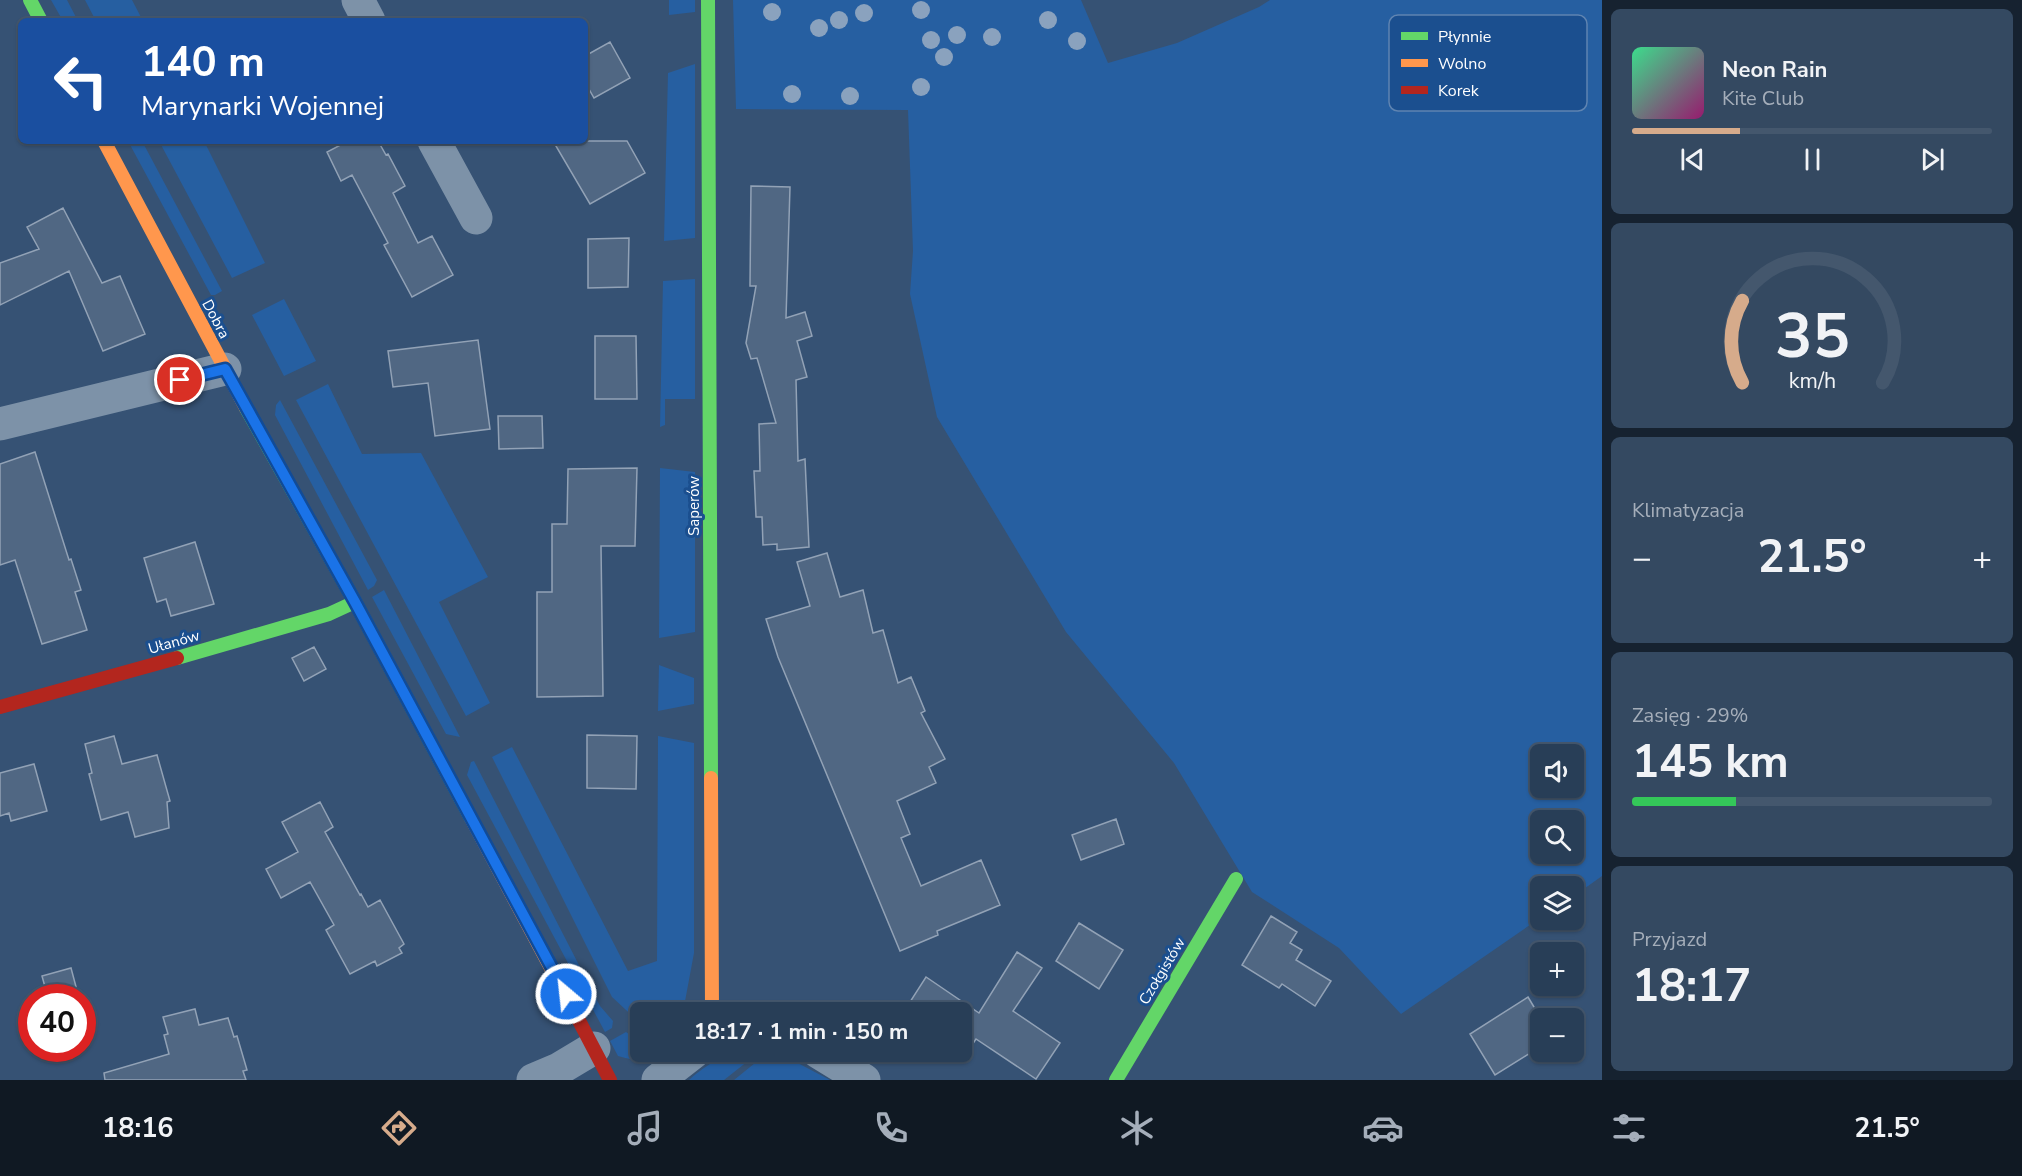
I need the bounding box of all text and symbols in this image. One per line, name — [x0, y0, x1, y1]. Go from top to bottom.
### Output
legend — [1389, 15, 1587, 111]
text: Płynnie — [1438, 26, 1491, 48]
text: 140 m — [141, 34, 265, 91]
icon: left — [42, 42, 120, 120]
text: Wolno — [1438, 53, 1486, 75]
text: Neon Rain — [1722, 55, 1827, 85]
text: Korek — [1438, 80, 1480, 102]
text: Kite Club — [1722, 85, 1804, 112]
text: Marynarki Wojennej — [141, 88, 384, 125]
icon: previous — [1676, 143, 1709, 176]
icon: pause — [1796, 143, 1829, 176]
icon: next — [1916, 143, 1949, 176]
text: 35 — [1775, 294, 1849, 379]
street label: Dobra — [197, 296, 235, 342]
pin — [154, 354, 205, 405]
icon: arrive — [163, 363, 196, 396]
text: km/h — [1788, 366, 1836, 396]
street label: Saperów — [684, 476, 704, 536]
text: Klimatyzacja — [1632, 497, 1744, 524]
text: 21.5° — [1757, 527, 1867, 588]
text: − — [1632, 536, 1652, 581]
text: + — [1972, 536, 1992, 581]
street label: Ułanów — [146, 625, 202, 659]
text: Zasięg · 29% — [1632, 702, 1748, 729]
text: 145 km — [1632, 732, 1789, 793]
map controls — [1530, 744, 1584, 1062]
button: sound — [1530, 744, 1584, 798]
button: search — [1530, 810, 1584, 864]
button: layers — [1530, 876, 1584, 930]
text: Przyjazd — [1632, 926, 1707, 953]
street label: Czołgistów — [1134, 933, 1190, 1008]
button: + — [1530, 942, 1584, 996]
text: 18:17 — [1632, 956, 1751, 1017]
position arrow — [534, 962, 598, 1026]
speed limit sign: 40 — [18, 984, 96, 1062]
button: − — [1530, 1008, 1584, 1062]
text: 18:17 · 1 min · 150 m — [694, 1017, 908, 1047]
icon: directions — [378, 1107, 420, 1149]
icon: music — [624, 1107, 666, 1149]
icon: phone — [870, 1107, 912, 1149]
icon: climate — [1116, 1107, 1158, 1149]
icon: car — [1362, 1107, 1404, 1149]
icon: filters — [1608, 1107, 1650, 1149]
text: 18:16 — [102, 1110, 174, 1147]
text: 21.5° — [1854, 1110, 1920, 1147]

